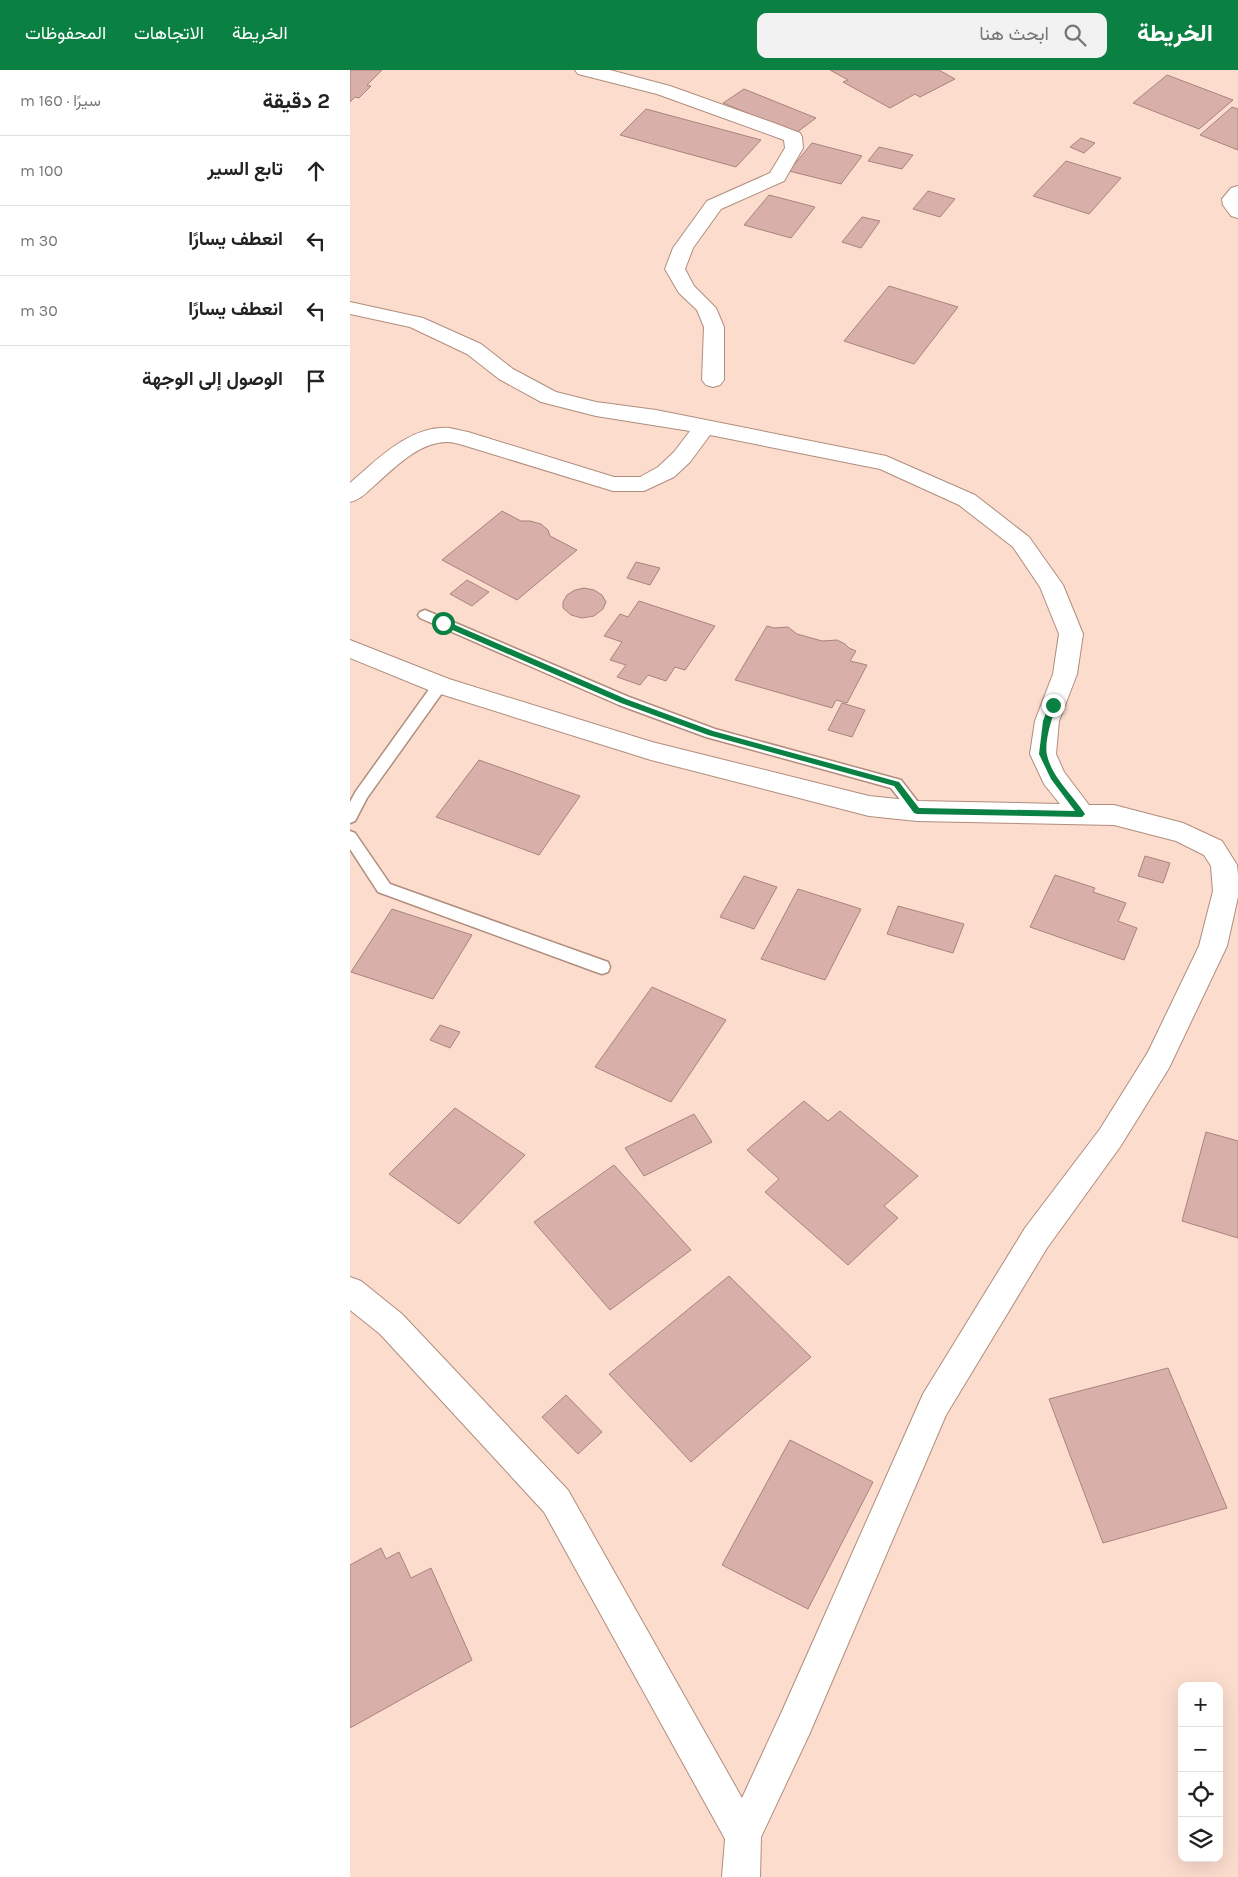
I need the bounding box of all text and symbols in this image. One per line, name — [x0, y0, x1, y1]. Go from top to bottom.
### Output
search box — [757, 13, 1107, 58]
text: الخريطة — [1137, 19, 1213, 47]
icon: search — [1061, 21, 1089, 49]
text: المحفوظات — [25, 22, 106, 44]
text: الاتجاهات — [134, 22, 204, 44]
text: الخريطة — [232, 22, 288, 44]
text: ابحث هنا — [979, 23, 1049, 45]
text: 2 دقيقة — [262, 89, 330, 113]
text: سيرًا · 160 m — [20, 91, 101, 110]
icon: ahead — [302, 157, 330, 185]
text: تابع السير — [207, 158, 283, 180]
text: 100 m — [20, 161, 63, 180]
icon: left — [302, 227, 330, 255]
text: انعطف يسارًا — [188, 228, 283, 250]
text: 30 m — [20, 231, 58, 250]
icon: left — [302, 297, 330, 325]
text: انعطف يسارًا — [188, 298, 283, 320]
text: 30 m — [20, 301, 58, 320]
icon: arrive — [302, 367, 330, 395]
text: الوصول إلى الوجهة — [142, 368, 283, 390]
route start — [432, 612, 455, 635]
route end — [1042, 694, 1065, 717]
map controls — [1178, 1682, 1223, 1862]
button: + — [1178, 1682, 1223, 1727]
button: − — [1178, 1727, 1223, 1772]
button: locate — [1178, 1772, 1223, 1817]
button: layers — [1178, 1817, 1223, 1862]

